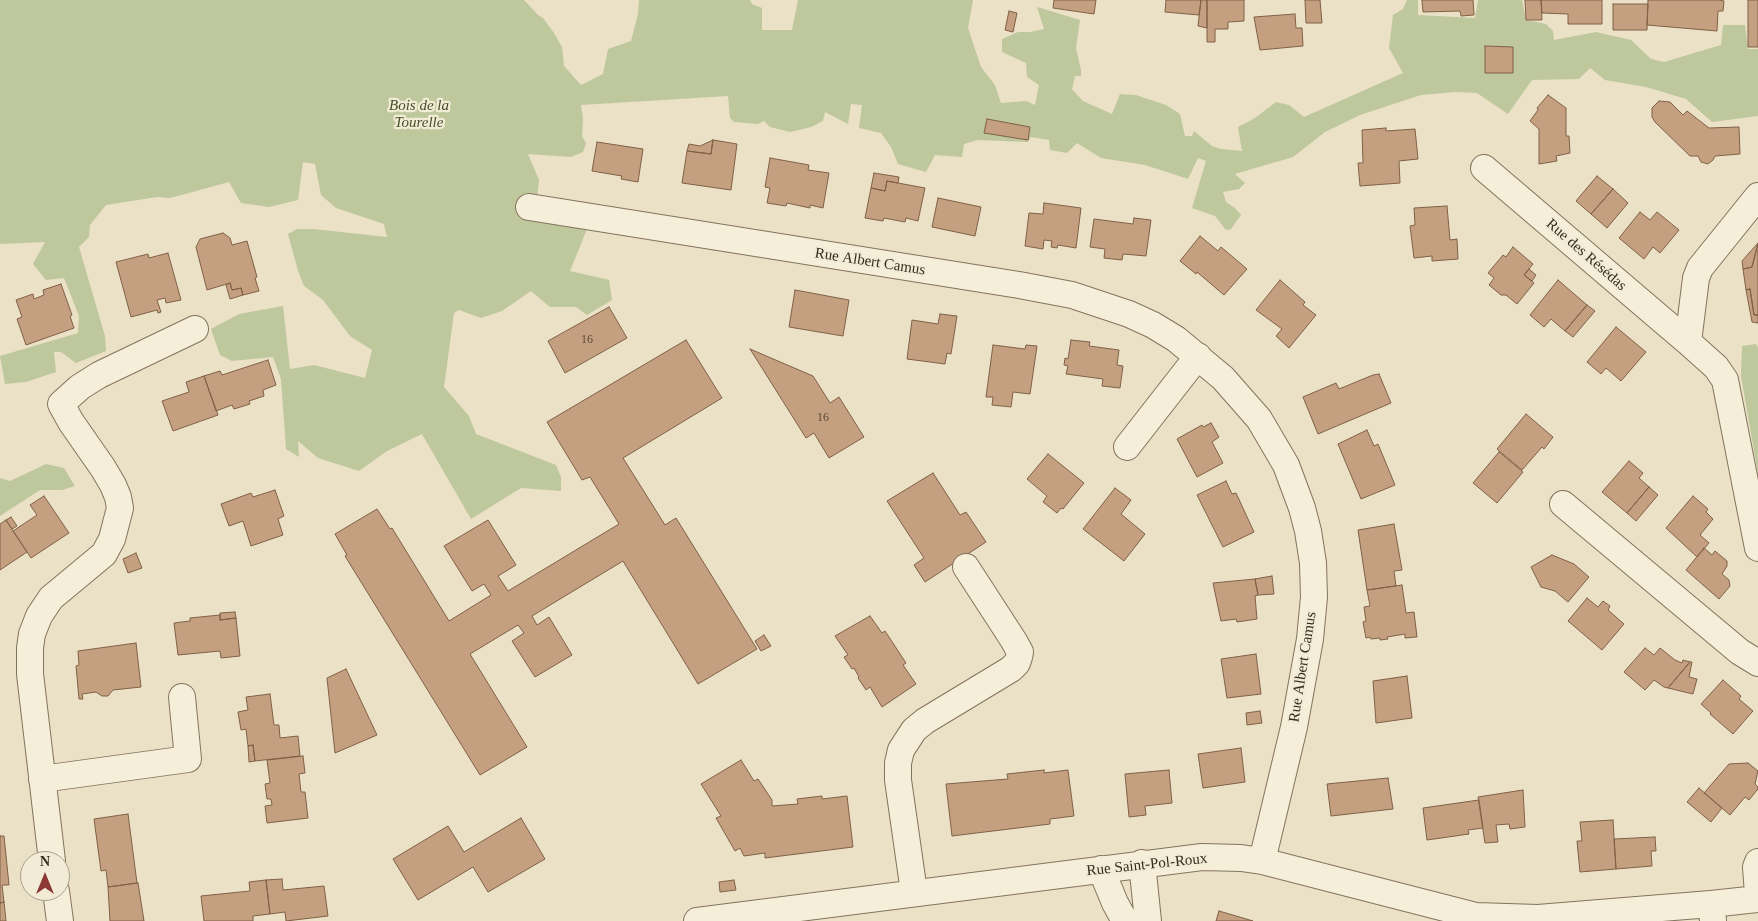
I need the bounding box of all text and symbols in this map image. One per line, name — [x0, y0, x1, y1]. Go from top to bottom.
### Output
park label: Bois de la Tourelle — [385, 97, 453, 132]
street label: Rue des Résédas — [1536, 210, 1636, 300]
street label: Rue Albert Camus — [807, 243, 933, 281]
house number: 16 — [580, 333, 594, 347]
house number: 16 — [816, 411, 830, 425]
street label: Rue Albert Camus — [1284, 604, 1322, 730]
street label: Rue Saint-Pol-Roux — [1079, 849, 1215, 881]
north arrow — [20, 851, 70, 901]
text: N — [40, 854, 50, 869]

